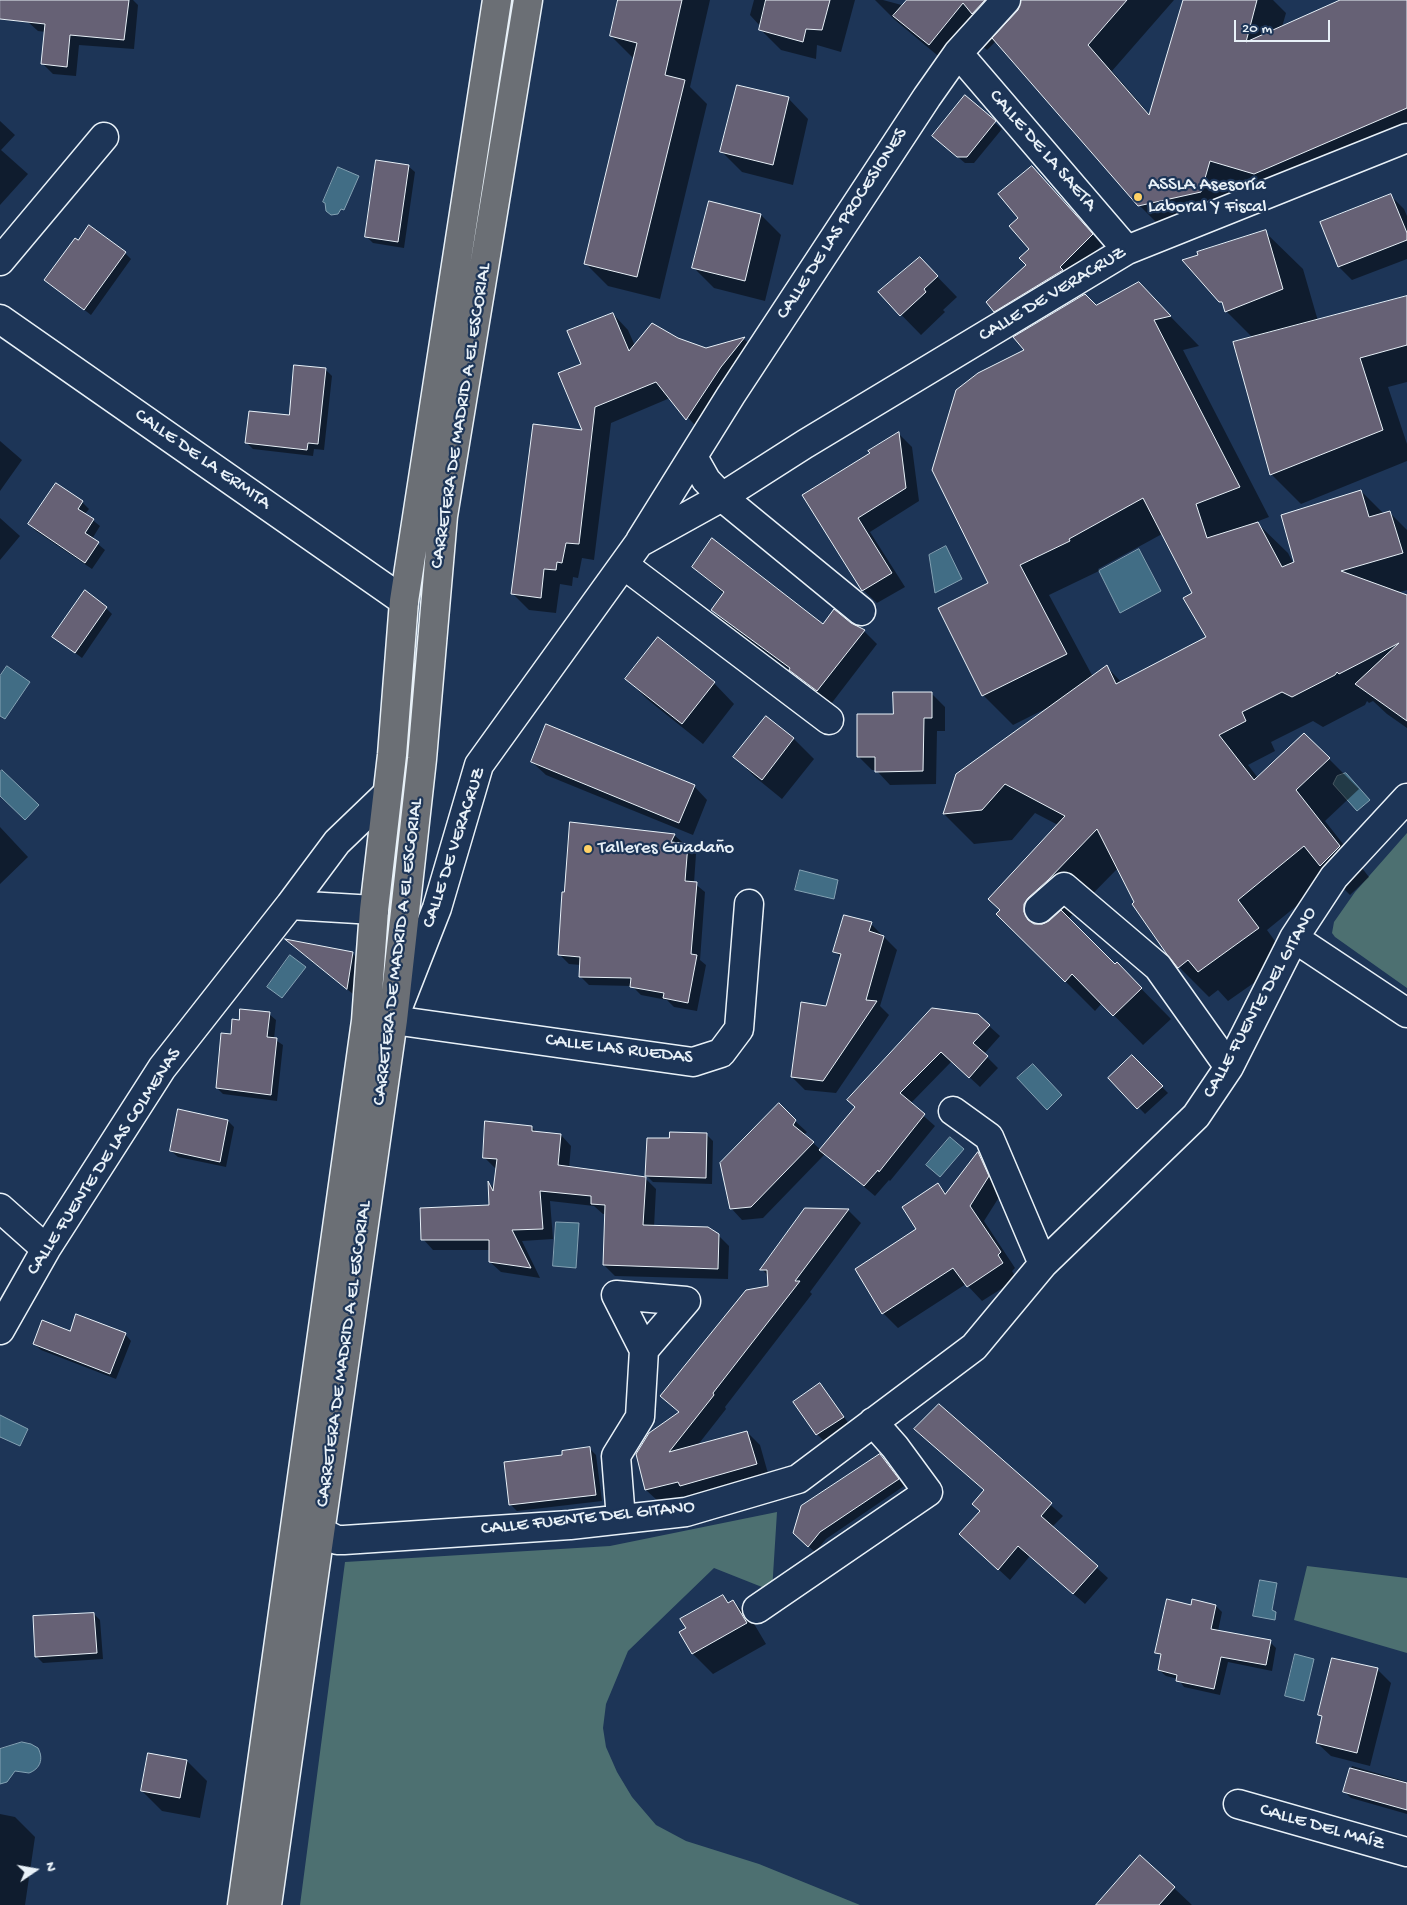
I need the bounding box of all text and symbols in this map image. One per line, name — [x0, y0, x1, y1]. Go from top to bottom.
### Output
scale bar — [1237, 10, 1333, 42]
text: 20 m — [1242, 20, 1272, 38]
street label: CALLE DE LA SAETA — [983, 86, 1101, 216]
street label: CALLE DE LAS PROCESIONES — [772, 124, 914, 324]
place label: ASSLA Asesoría Laboral Y Fiscal — [1148, 175, 1267, 219]
marker: ASSLA Asesoría Laboral Y Fiscal — [1132, 191, 1144, 203]
street label: CALLE DE VERACRUZ — [975, 242, 1131, 348]
street label: CARRETERA DE MADRID A EL ESCORIAL — [427, 262, 497, 570]
street label: CALLE DE LA ERMITA — [129, 404, 275, 516]
street label: CALLE DE VERACRUZ — [418, 765, 492, 931]
street label: CARRETERA DE MADRID A EL ESCORIAL — [369, 797, 429, 1107]
place label: Talleres Guadaño — [598, 838, 734, 860]
marker: Talleres Guadaño — [582, 843, 594, 855]
street label: CALLE FUENTE DEL GITANO — [1199, 903, 1323, 1103]
street label: CALLE LAS RUEDAS — [544, 1030, 694, 1070]
street label: CALLE FUENTE DE LAS COLMENAS — [23, 1044, 187, 1280]
street label: CARRETERA DE MADRID A EL ESCORIAL — [312, 1199, 378, 1509]
street label: CALLE FUENTE DEL GITANO — [480, 1496, 696, 1542]
street label: CALLE DEL MAÍZ — [1257, 1799, 1387, 1857]
north arrow — [10, 1845, 60, 1895]
text: N — [41, 1861, 59, 1873]

